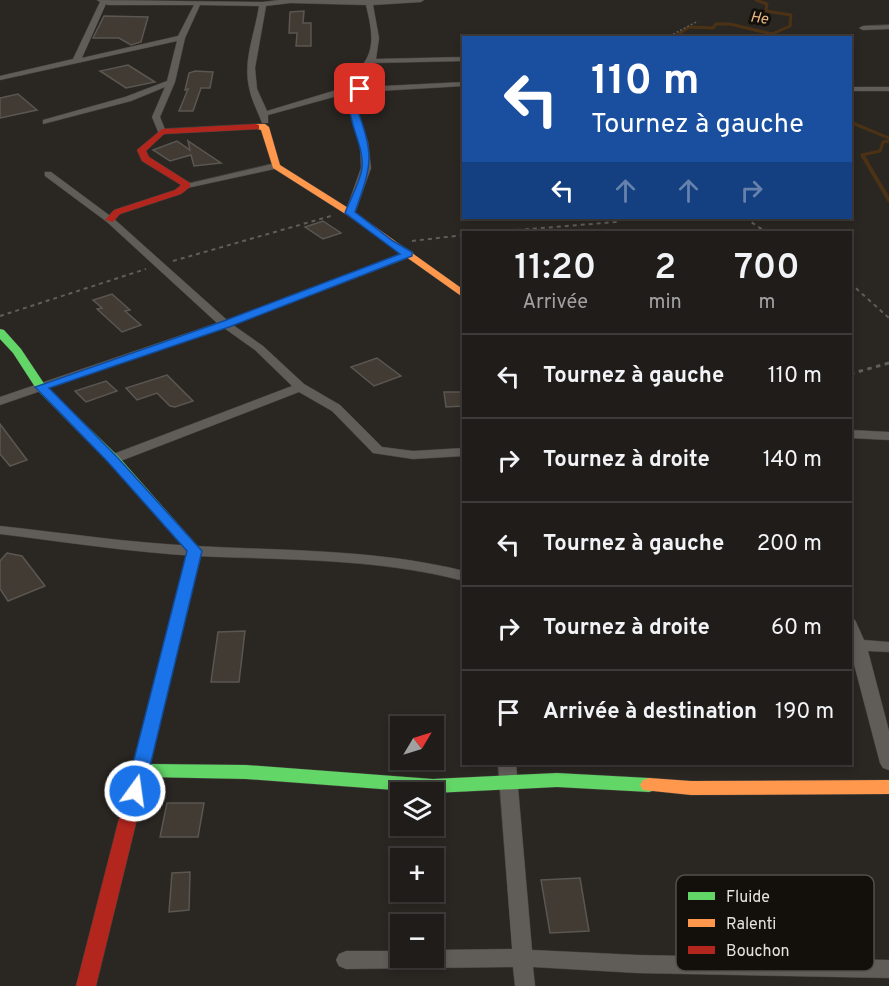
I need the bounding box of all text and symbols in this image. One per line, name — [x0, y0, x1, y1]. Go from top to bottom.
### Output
water label: He — [749, 8, 769, 30]
text: 110 m — [591, 56, 700, 109]
icon: left — [492, 60, 570, 138]
pin — [334, 63, 385, 114]
icon: arrive — [343, 72, 376, 105]
text: Tournez à gauche — [591, 108, 804, 142]
icon: left — [546, 174, 579, 207]
icon: ahead — [609, 174, 642, 207]
icon: ahead — [672, 174, 705, 207]
icon: right — [735, 174, 768, 207]
text: 11:20 — [514, 246, 596, 292]
text: 2 — [654, 246, 676, 292]
text: 700 — [734, 246, 800, 292]
text: Arrivée — [522, 290, 588, 316]
text: min — [649, 290, 682, 316]
text: m — [758, 290, 775, 316]
icon: left — [492, 360, 525, 393]
text: Tournez à gauche — [543, 363, 724, 390]
text: 110 m — [768, 363, 822, 390]
icon: right — [492, 444, 525, 477]
text: Tournez à droite — [543, 447, 710, 474]
text: 140 m — [763, 447, 822, 474]
icon: left — [492, 528, 525, 561]
text: Tournez à gauche — [543, 531, 724, 558]
text: 200 m — [757, 531, 822, 558]
icon: right — [492, 612, 525, 645]
text: Tournez à droite — [543, 615, 710, 642]
text: 60 m — [771, 615, 822, 642]
icon: arrive — [492, 696, 525, 729]
text: Arrivée à destination — [543, 699, 757, 726]
text: 190 m — [775, 699, 834, 726]
north arrow — [390, 716, 444, 770]
map controls — [390, 716, 444, 968]
position arrow — [103, 759, 167, 823]
button: layers — [390, 782, 444, 836]
button: + — [390, 848, 444, 902]
legend — [676, 875, 874, 971]
text: Fluide — [726, 888, 770, 908]
button: − — [390, 914, 444, 968]
text: Ralenti — [726, 915, 776, 935]
text: Bouchon — [726, 942, 790, 962]

